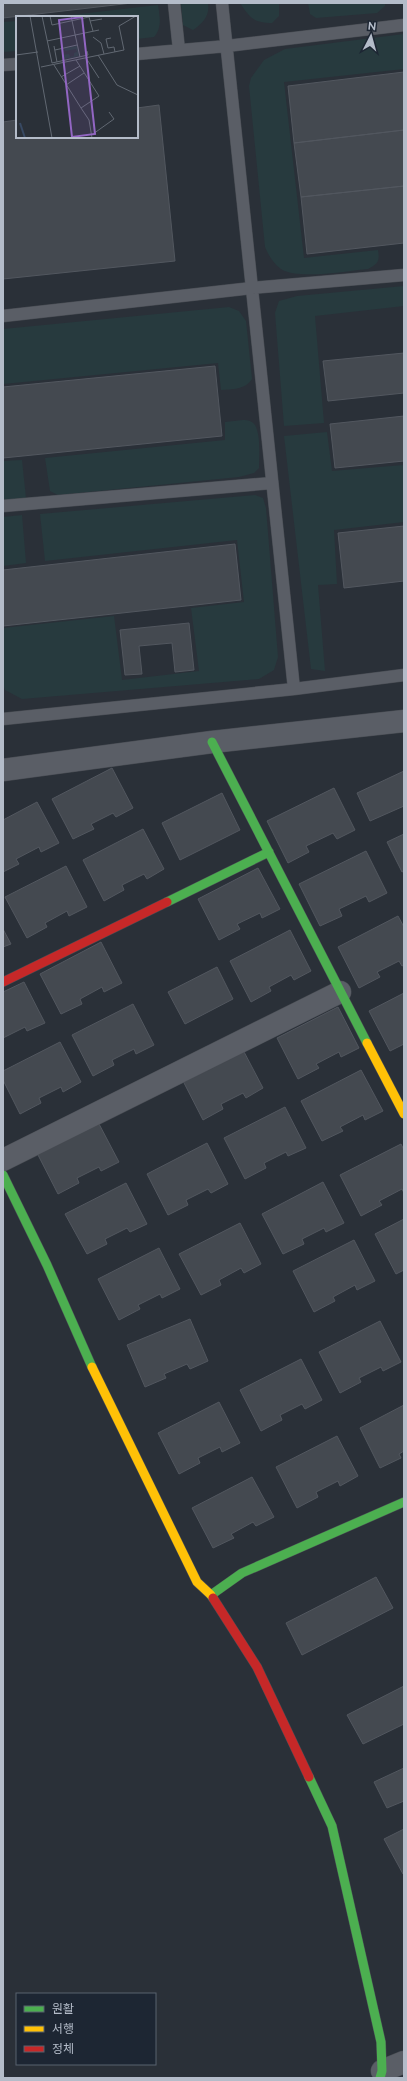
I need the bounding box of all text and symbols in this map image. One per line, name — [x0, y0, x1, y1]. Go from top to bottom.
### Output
inset map — [16, 16, 138, 138]
north arrow — [351, 16, 391, 56]
text: N — [367, 20, 377, 33]
legend — [16, 1993, 156, 2065]
text: 원활 — [52, 2002, 74, 2016]
text: 서행 — [52, 2022, 74, 2036]
text: 정체 — [52, 2042, 74, 2056]

